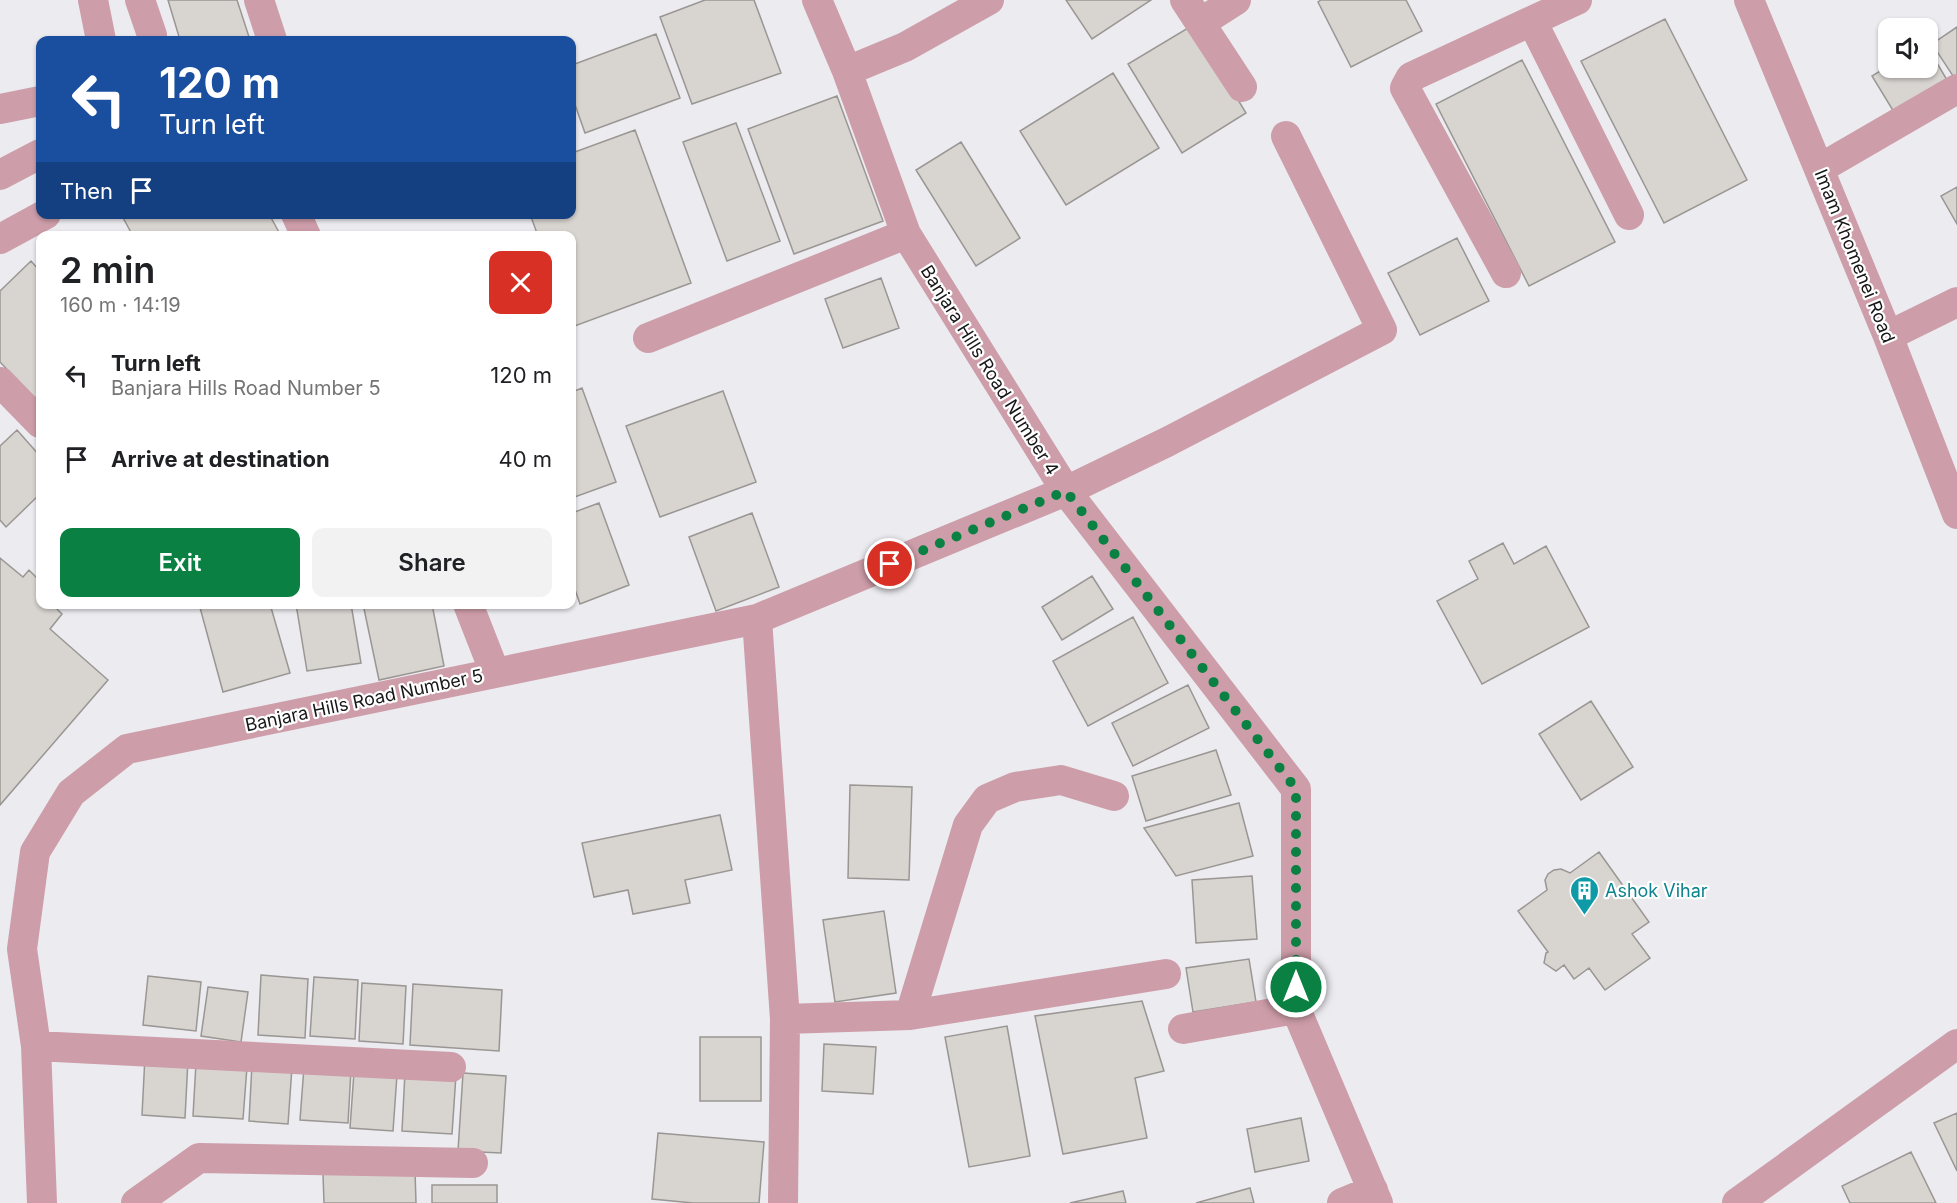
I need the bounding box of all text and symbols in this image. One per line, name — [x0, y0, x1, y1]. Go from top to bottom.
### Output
map controls — [1878, 18, 1938, 78]
button: sound — [1878, 18, 1938, 78]
text: 120 m — [159, 57, 280, 108]
icon: left — [60, 60, 138, 138]
text: Turn left — [159, 108, 265, 141]
street label: Imam Khomenei Road — [1811, 166, 1899, 346]
icon: arrive — [125, 174, 158, 207]
text: Then — [60, 178, 113, 204]
text: 2 min — [60, 248, 155, 292]
button: close — [489, 251, 552, 314]
street label: Banjara Hills Road Number 4 — [917, 261, 1063, 479]
text: 160 m · 14:19 — [60, 293, 181, 317]
text: Turn left — [111, 350, 201, 376]
icon: left — [60, 359, 93, 392]
text: 120 m — [490, 362, 552, 388]
text: Banjara Hills Road Number 5 — [111, 376, 381, 400]
icon: arrive — [60, 443, 93, 476]
text: Arrive at destination — [111, 446, 330, 472]
text: 40 m — [498, 446, 552, 472]
button: Exit — [60, 528, 300, 597]
button: Share — [312, 528, 552, 597]
pin — [864, 538, 915, 589]
icon: arrive — [873, 547, 906, 580]
street label: Banjara Hills Road Number 5 — [243, 664, 485, 736]
building icon: Ashok Vihar — [1568, 874, 1600, 916]
place label: Ashok Vihar — [1605, 880, 1708, 901]
position arrow — [1264, 955, 1328, 1019]

